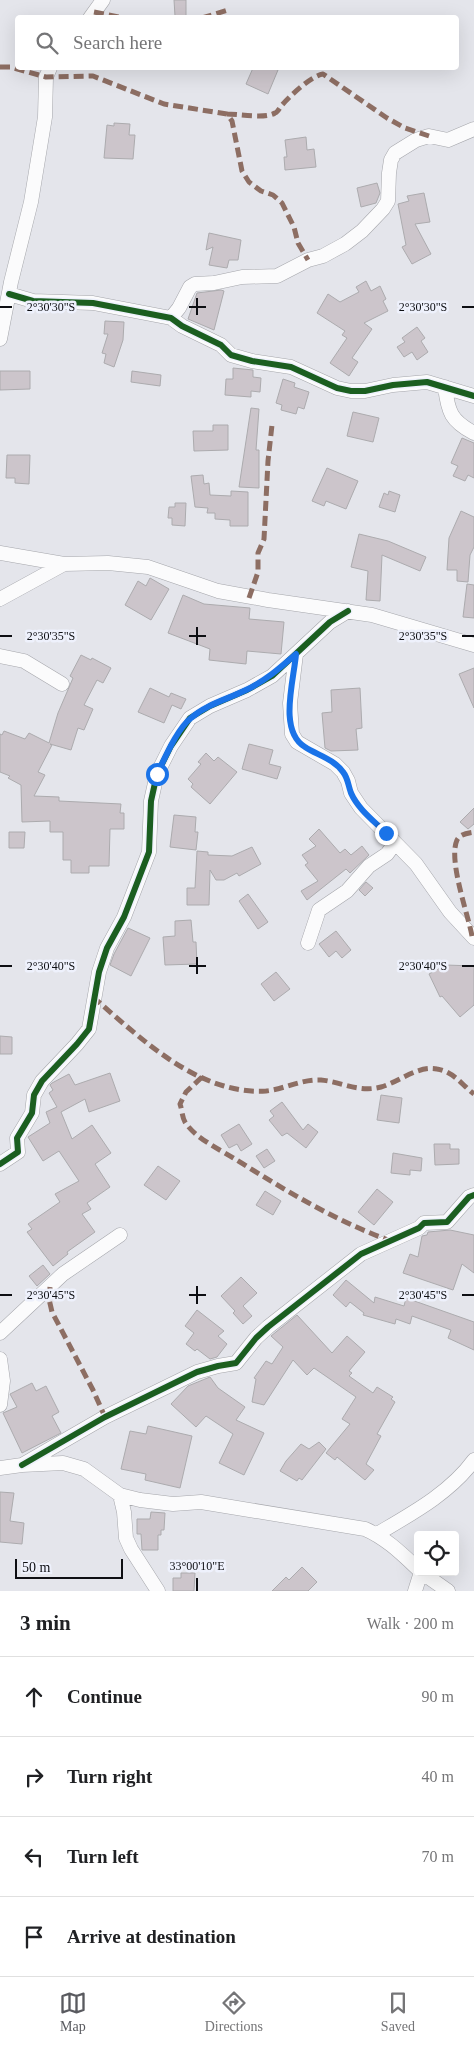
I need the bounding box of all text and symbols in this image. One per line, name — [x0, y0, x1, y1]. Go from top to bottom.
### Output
search box — [15, 15, 459, 70]
icon: search — [33, 29, 61, 57]
text: Search here — [73, 32, 162, 53]
text: 2°30'30"S — [27, 300, 75, 314]
text: 2°30'30"S — [399, 300, 447, 314]
text: 2°30'35"S — [27, 629, 75, 643]
text: 2°30'35"S — [399, 629, 447, 643]
route start — [146, 763, 169, 786]
route end — [375, 822, 398, 845]
text: 2°30'40"S — [27, 959, 75, 973]
text: 2°30'40"S — [399, 959, 447, 973]
text: 2°30'45"S — [27, 1288, 75, 1302]
text: 2°30'45"S — [399, 1288, 447, 1302]
map controls — [414, 1531, 459, 1576]
button: locate — [414, 1531, 459, 1576]
scale bar — [15, 1556, 122, 1579]
text: 33°00'10"E — [169, 1559, 225, 1573]
text: 50 m — [22, 1560, 50, 1575]
text: 3 min — [20, 1611, 71, 1635]
text: Walk · 200 m — [367, 1615, 454, 1632]
icon: ahead — [20, 1683, 48, 1711]
text: Continue — [67, 1686, 142, 1707]
text: 90 m — [422, 1688, 454, 1705]
icon: right — [20, 1763, 48, 1791]
text: Turn right — [67, 1766, 152, 1787]
text: 40 m — [422, 1768, 454, 1785]
icon: left — [20, 1843, 48, 1871]
text: Turn left — [67, 1846, 139, 1867]
text: 70 m — [422, 1848, 454, 1865]
icon: arrive — [20, 1923, 48, 1951]
text: Arrive at destination — [67, 1926, 236, 1947]
tab: Map — [59, 1989, 87, 2035]
tab: Directions — [205, 1989, 263, 2035]
tab: Saved — [381, 1989, 415, 2035]

